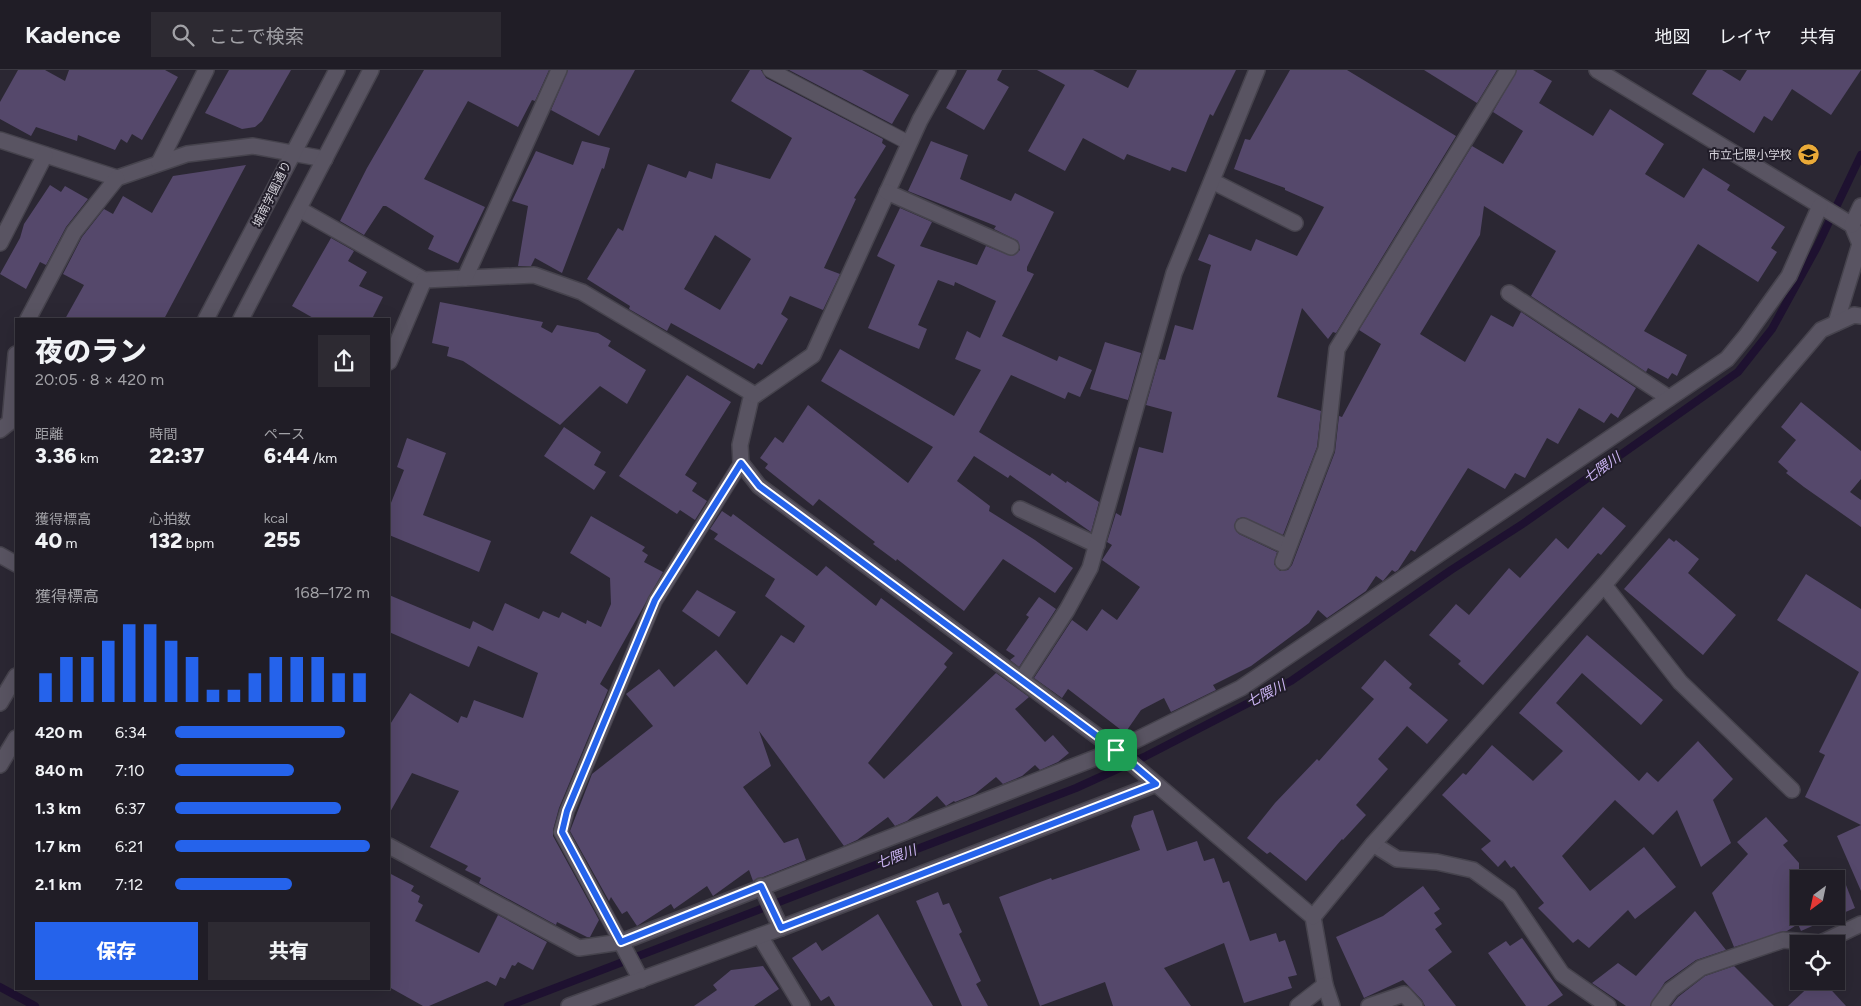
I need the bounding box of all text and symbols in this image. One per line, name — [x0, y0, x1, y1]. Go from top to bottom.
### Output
search box — [151, 12, 501, 57]
text: Kadence — [25, 20, 121, 49]
icon: search — [169, 21, 197, 49]
text: ここで検索 — [209, 25, 304, 48]
text: 地図 — [1655, 26, 1691, 48]
text: レイヤ — [1719, 26, 1772, 48]
text: 共有 — [1800, 26, 1836, 48]
school or university icon: 市立七隈小学校 — [1796, 143, 1820, 167]
place label: 市立七隈小学校 — [1708, 148, 1792, 162]
street label: 城南学園通り — [250, 159, 294, 229]
text: 夜のラン — [35, 334, 147, 368]
button: share — [318, 335, 370, 387]
text: 20:05 · 8 × 420 m — [35, 370, 164, 389]
text: 距離 — [35, 426, 63, 443]
text: 時間 — [149, 426, 177, 443]
text: ペース — [264, 426, 305, 443]
text: 3.36 — [35, 443, 76, 468]
text: 22:37 — [149, 443, 204, 468]
text: 6:44 — [264, 443, 310, 468]
water label: 七隈川 — [1580, 448, 1626, 487]
text: km — [76, 450, 99, 467]
text: /km — [310, 450, 337, 467]
text: kcal — [264, 510, 288, 527]
text: 獲得標高 — [35, 511, 91, 528]
text: 心拍数 — [149, 511, 191, 528]
text: 255 — [264, 527, 301, 552]
text: 40 — [35, 528, 62, 553]
text: 132 — [149, 528, 182, 553]
text: m — [62, 535, 78, 552]
text: bpm — [182, 535, 214, 552]
text: 168–172 m — [294, 583, 370, 602]
text: 獲得標高 — [35, 587, 99, 606]
water label: 七隈川 — [1243, 676, 1290, 711]
text: 420 m — [35, 723, 83, 742]
text: 6:34 — [115, 723, 147, 742]
pin — [1095, 729, 1137, 771]
icon: arrive — [1102, 736, 1130, 764]
text: 840 m — [35, 761, 83, 780]
text: 7:10 — [115, 761, 145, 780]
text: 1.3 km — [35, 799, 81, 818]
text: 6:37 — [115, 799, 145, 818]
text: 1.7 km — [35, 837, 81, 856]
text: 6:21 — [115, 837, 144, 856]
water label: 七隈川 — [873, 841, 921, 872]
north arrow — [1790, 870, 1845, 925]
map controls — [1790, 870, 1845, 990]
text: 2.1 km — [35, 875, 81, 894]
text: 7:12 — [115, 875, 143, 894]
button: 保存 — [35, 922, 198, 980]
button: 共有 — [208, 922, 370, 980]
button: locate — [1790, 935, 1845, 990]

